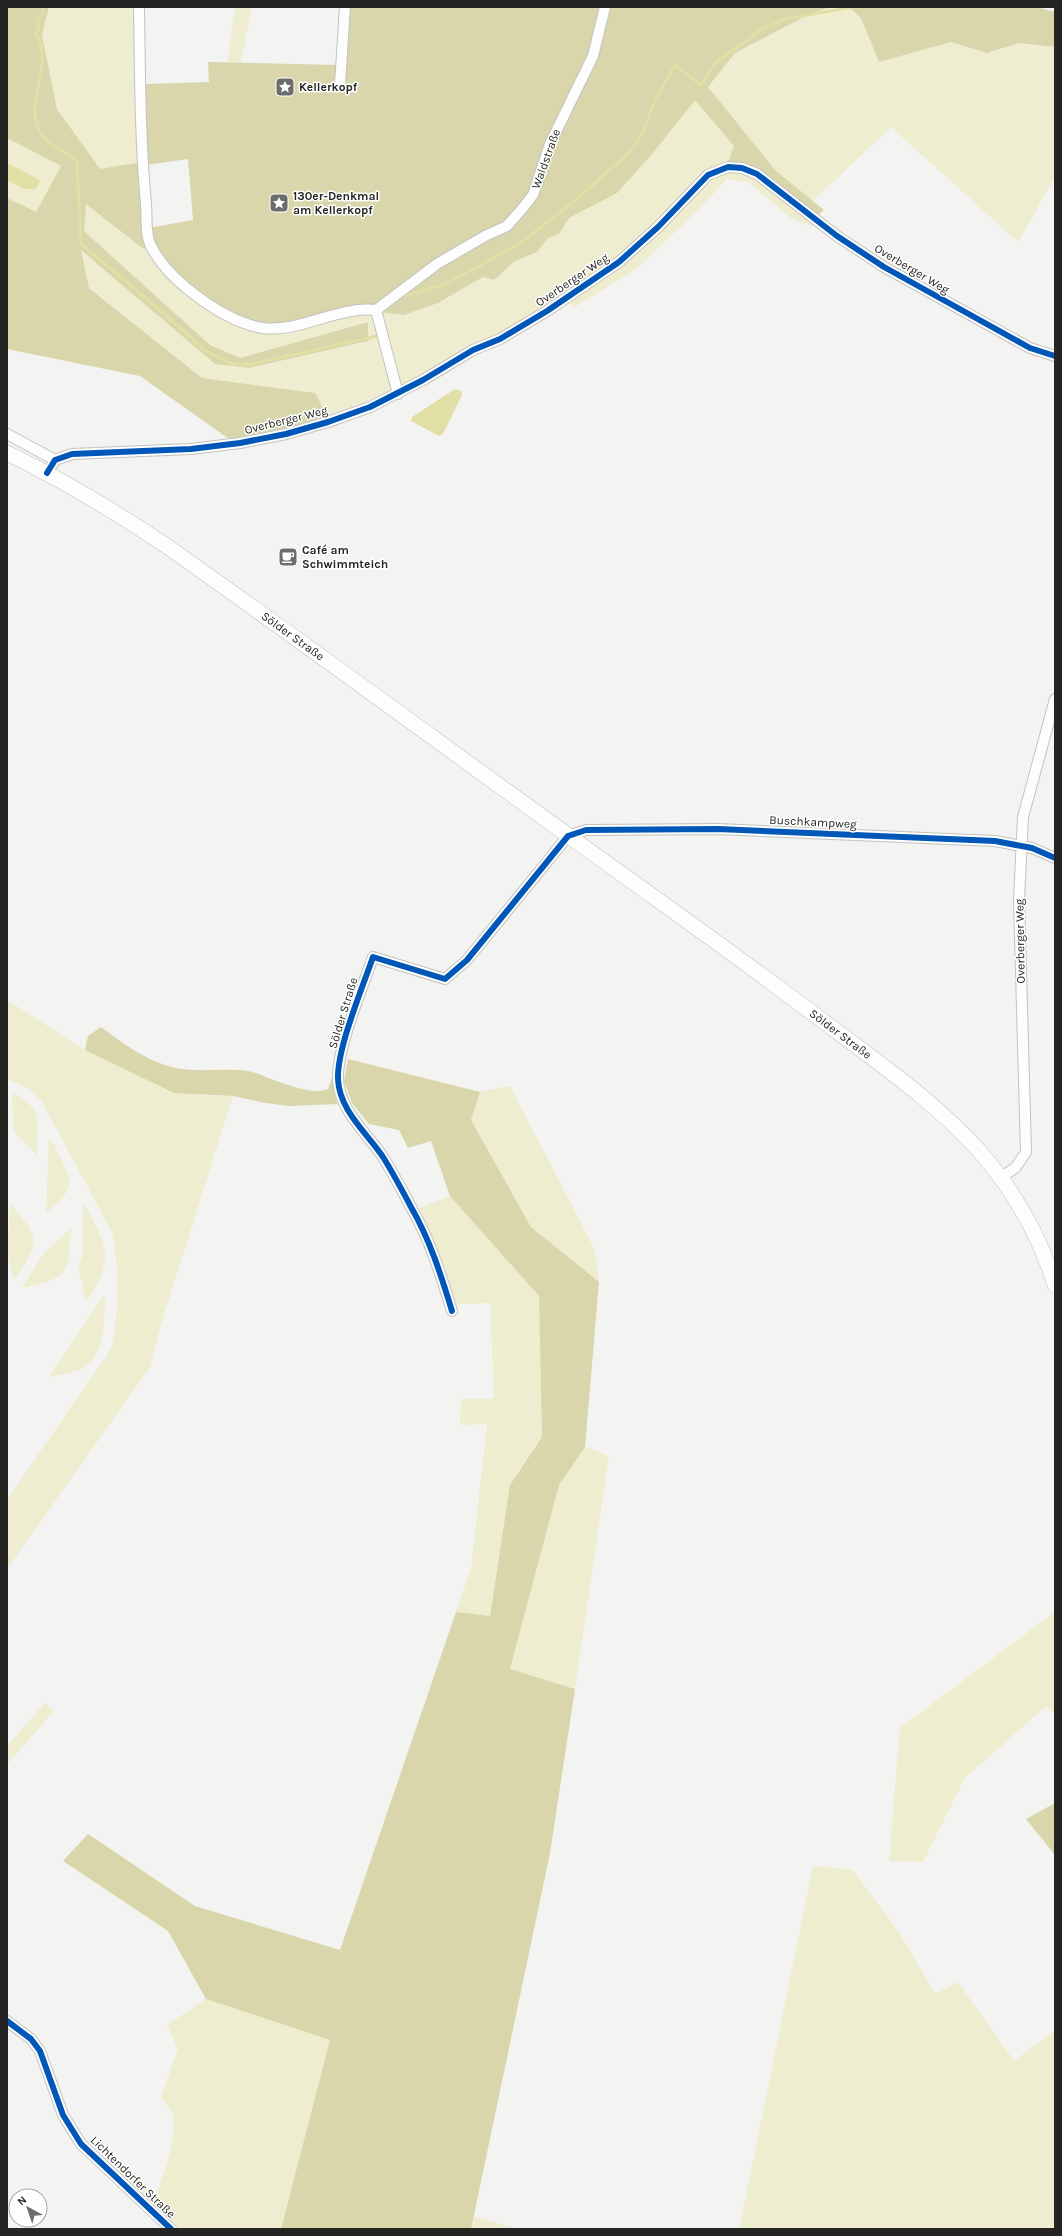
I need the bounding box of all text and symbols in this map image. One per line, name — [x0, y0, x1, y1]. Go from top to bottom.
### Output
place icon: Kellerkopf — [274, 76, 296, 98]
place label: Kellerkopf — [299, 80, 358, 94]
street label: Waldstraße — [529, 127, 563, 191]
place label: 130er-Denkmal am Kellerkopf — [293, 189, 379, 217]
place icon: 130er-Denkmal am Kellerkopf — [268, 192, 290, 214]
street label: Overberger Weg — [872, 241, 952, 297]
street label: Overberger Weg — [533, 250, 611, 310]
street label: Overberger Weg — [243, 403, 329, 437]
place label: Café am Schwimmteich — [302, 543, 388, 571]
cafe icon: Café am Schwimmteich — [277, 546, 299, 568]
street label: Sölder Straße — [259, 609, 327, 663]
street label: Buschkampweg — [769, 813, 857, 831]
street label: Overberger Weg — [1012, 898, 1028, 984]
street label: Sölder Straße — [326, 976, 360, 1050]
street label: Sölder Straße — [807, 1006, 874, 1062]
street label: Lichtendorfer Straße — [88, 2133, 178, 2221]
north arrow — [8, 2188, 48, 2228]
text: N — [15, 2193, 29, 2208]

